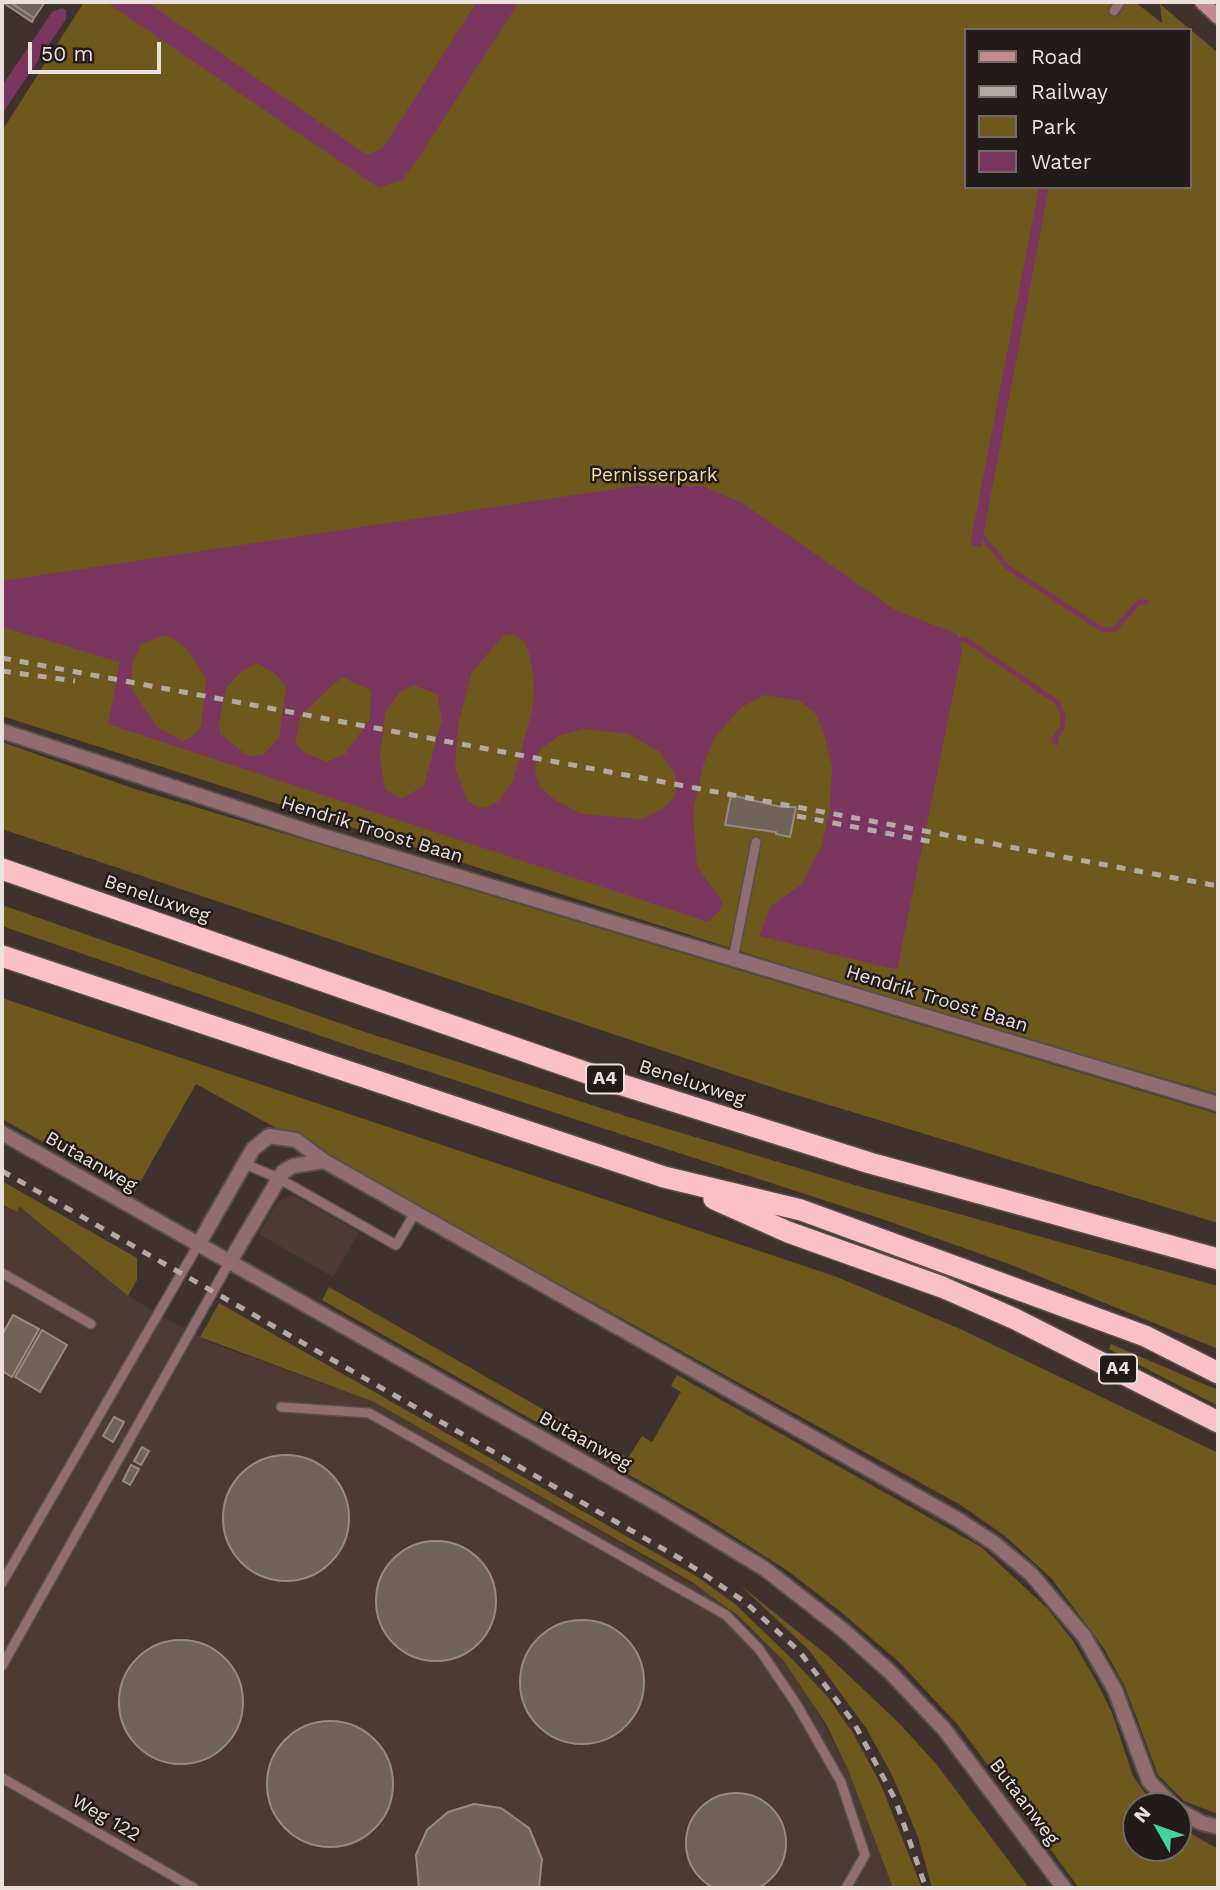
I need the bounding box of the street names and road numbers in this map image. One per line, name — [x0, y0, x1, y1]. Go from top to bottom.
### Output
street label: Hendrik Troost Baan — [278, 791, 466, 869]
street label: Beneluxweg — [101, 870, 213, 928]
street label: Hendrik Troost Baan — [843, 960, 1031, 1038]
street label: Beneluxweg — [636, 1055, 748, 1111]
road number: A4 — [586, 1064, 624, 1094]
street label: Butaanweg — [41, 1127, 141, 1197]
road number: A4 — [1099, 1354, 1137, 1384]
street label: Butaanweg — [535, 1406, 635, 1476]
street label: Butaanweg — [984, 1754, 1064, 1850]
street label: Weg 122 — [68, 1789, 144, 1847]

